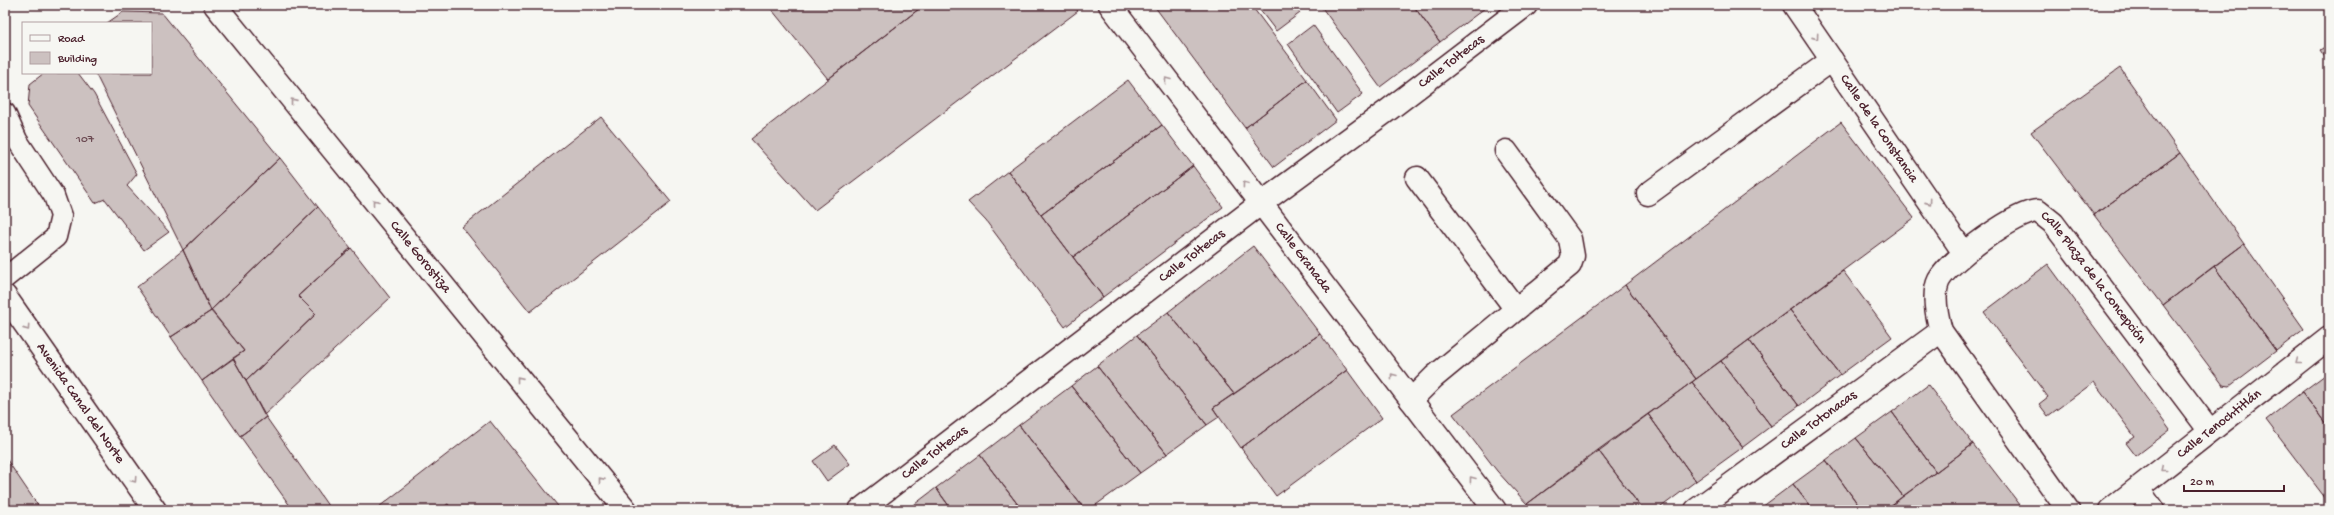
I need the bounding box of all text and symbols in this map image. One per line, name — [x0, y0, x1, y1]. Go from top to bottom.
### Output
legend — [22, 22, 152, 74]
street label: Calle Toltecas — [1415, 31, 1488, 92]
text: Road — [58, 33, 85, 47]
one-way arrow — [1811, 33, 1819, 40]
text: Building — [57, 53, 97, 67]
street label: Calle de la Constancia — [1836, 71, 1923, 187]
one-way arrow — [1164, 78, 1171, 85]
one-way arrow — [291, 99, 298, 106]
house number: 107 — [75, 133, 95, 147]
one-way arrow — [1242, 181, 1250, 188]
one-way arrow — [1924, 197, 1931, 204]
one-way arrow — [373, 199, 380, 207]
street label: Calle Plaza de la Concepción — [2037, 208, 2150, 348]
street label: Calle Gorostiza — [386, 217, 455, 298]
street label: Calle Granada — [1271, 219, 1336, 297]
street label: Calle Toltecas — [1156, 225, 1229, 287]
one-way arrow — [22, 324, 30, 331]
street label: Avenida Canal del Norte — [32, 340, 129, 467]
one-way arrow — [2296, 358, 2303, 365]
one-way arrow — [1390, 373, 1397, 380]
one-way arrow — [517, 376, 524, 383]
street label: Calle Tenochtitlán — [2174, 385, 2265, 463]
street label: Calle Totonacas — [1777, 386, 1861, 454]
street label: Calle Toltecas — [898, 422, 972, 483]
one-way arrow — [2160, 464, 2168, 471]
scale bar — [2184, 467, 2284, 493]
one-way arrow — [129, 476, 136, 483]
one-way arrow — [1469, 476, 1476, 483]
text: 20 m — [2190, 476, 2215, 490]
one-way arrow — [599, 477, 606, 484]

